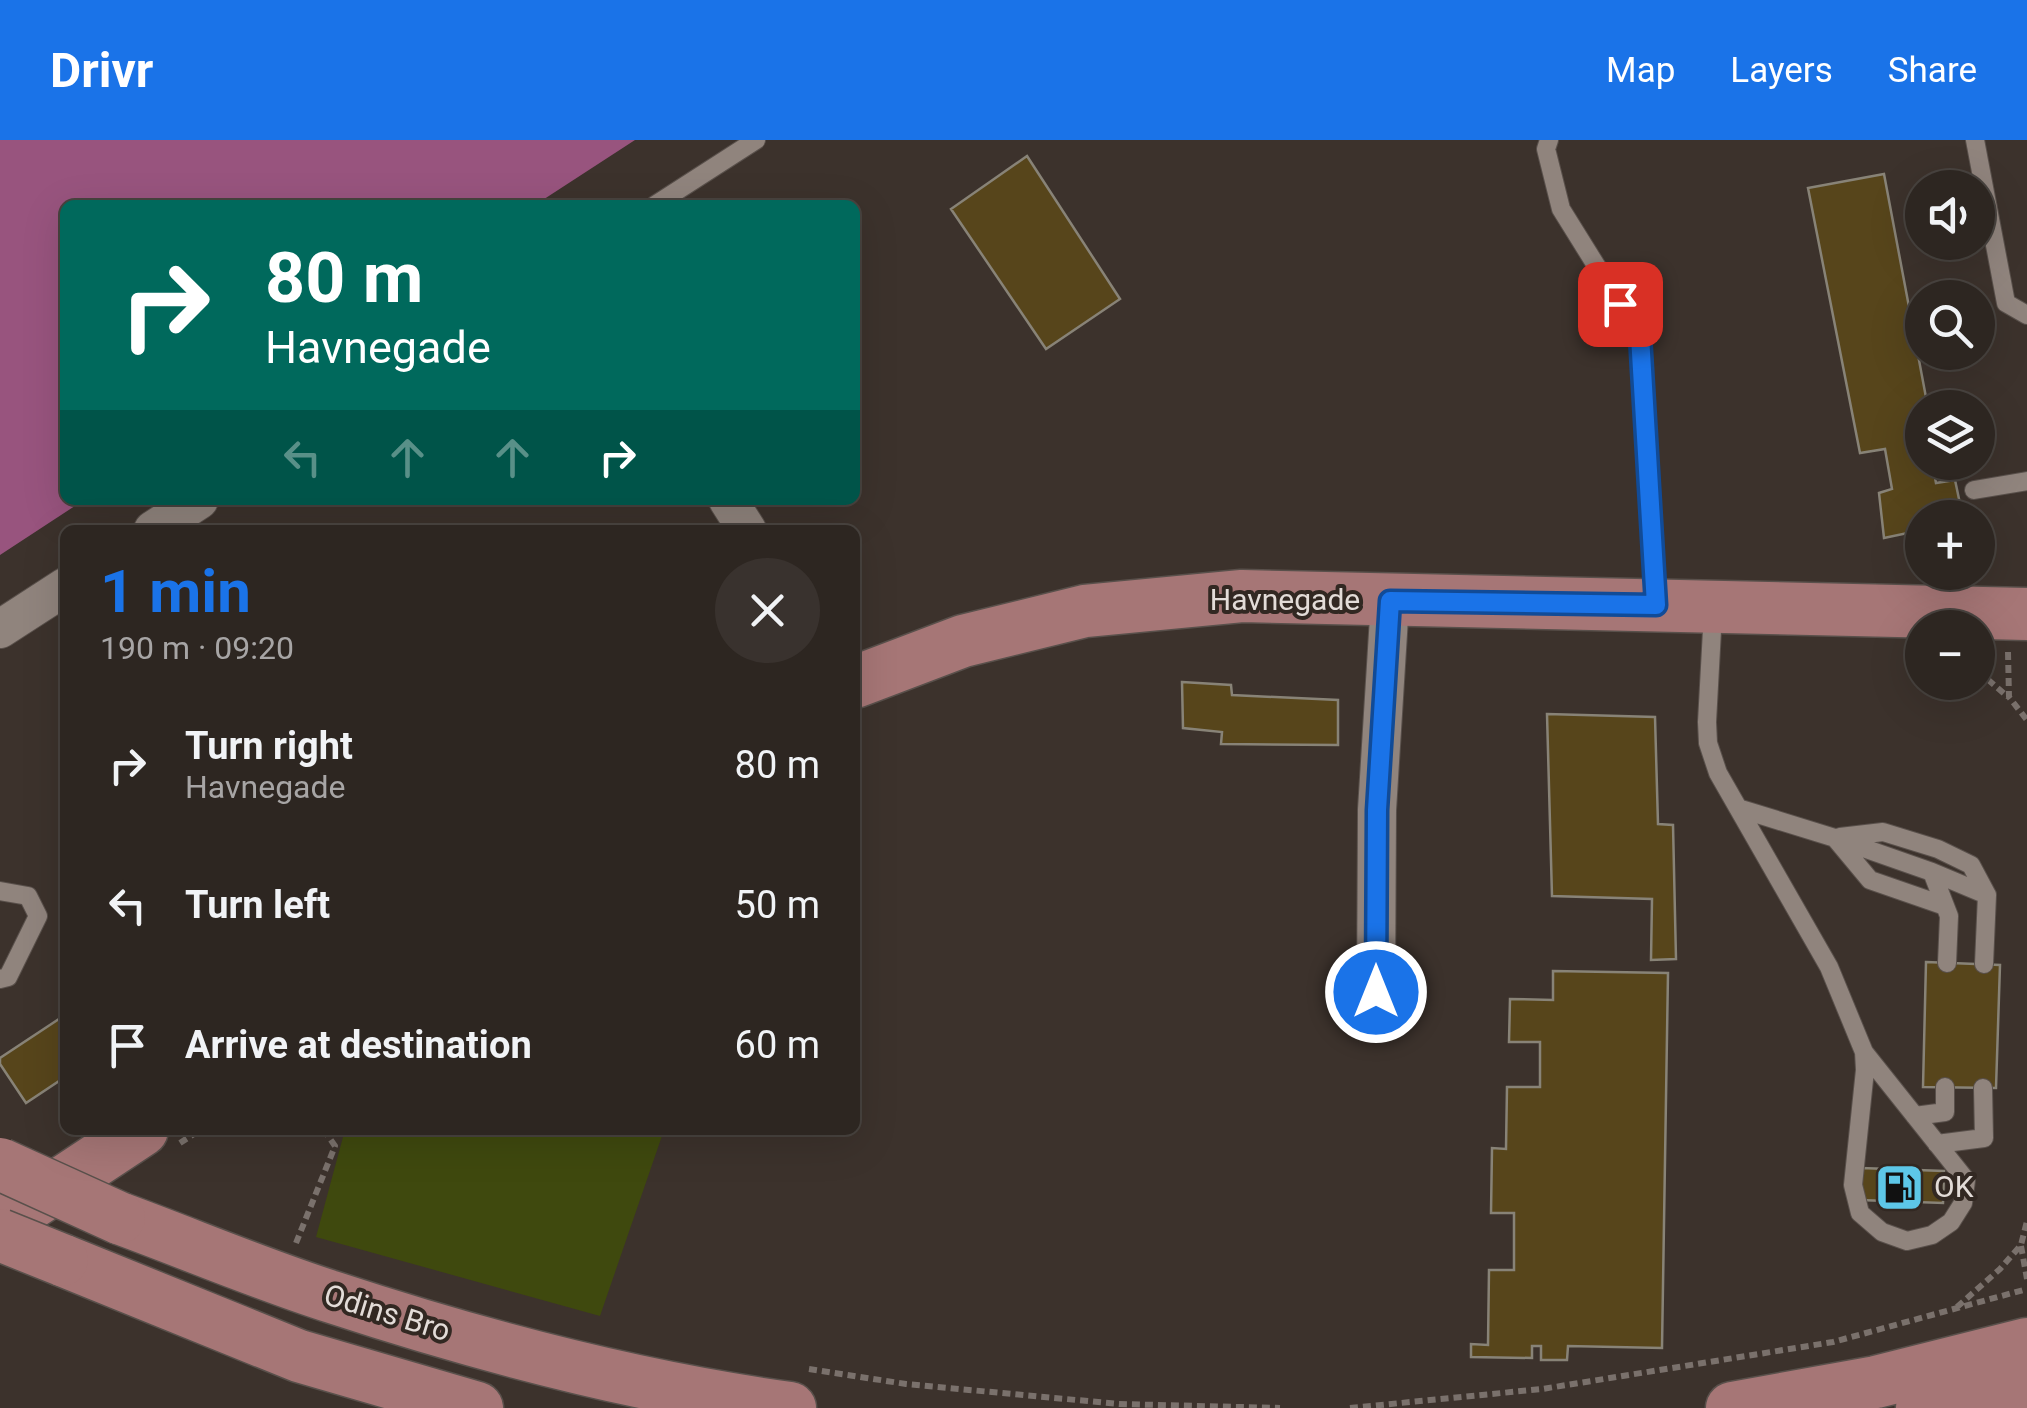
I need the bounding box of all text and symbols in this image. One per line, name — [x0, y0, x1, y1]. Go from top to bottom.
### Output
text: Drivr — [50, 42, 153, 99]
text: Map — [1606, 50, 1675, 91]
text: Layers — [1730, 50, 1833, 91]
text: Share — [1888, 50, 1977, 91]
map controls — [1905, 170, 1995, 700]
button: sound — [1905, 170, 1995, 260]
text: 80 m — [265, 237, 423, 319]
icon: right — [100, 240, 230, 370]
pin — [1578, 262, 1663, 347]
icon: arrive — [1593, 277, 1648, 332]
button: search — [1905, 280, 1995, 370]
text: Havnegade — [265, 321, 491, 374]
button: layers — [1905, 390, 1995, 480]
icon: left — [275, 430, 330, 485]
icon: ahead — [380, 430, 435, 485]
icon: ahead — [485, 430, 540, 485]
icon: right — [590, 430, 645, 485]
button: + — [1905, 500, 1995, 590]
text: 1 min — [100, 556, 251, 627]
button: close — [715, 558, 820, 663]
street label: Havnegade — [1210, 582, 1360, 617]
button: − — [1905, 610, 1995, 700]
text: 190 m · 09:20 — [100, 629, 294, 667]
text: Turn right — [185, 724, 353, 768]
icon: right — [100, 738, 155, 793]
text: 80 m — [735, 743, 820, 787]
text: Havnegade — [185, 768, 346, 806]
icon: left — [100, 878, 155, 933]
text: Turn left — [185, 883, 330, 927]
text: 50 m — [735, 883, 820, 927]
position arrow — [1324, 940, 1428, 1044]
icon: arrive — [100, 1018, 155, 1073]
text: Arrive at destination — [185, 1023, 532, 1067]
text: 60 m — [735, 1023, 820, 1067]
fuel station icon: OK — [1873, 1161, 1925, 1213]
place label: OK — [1934, 1169, 1974, 1204]
street label: Odins Bro — [320, 1277, 454, 1348]

